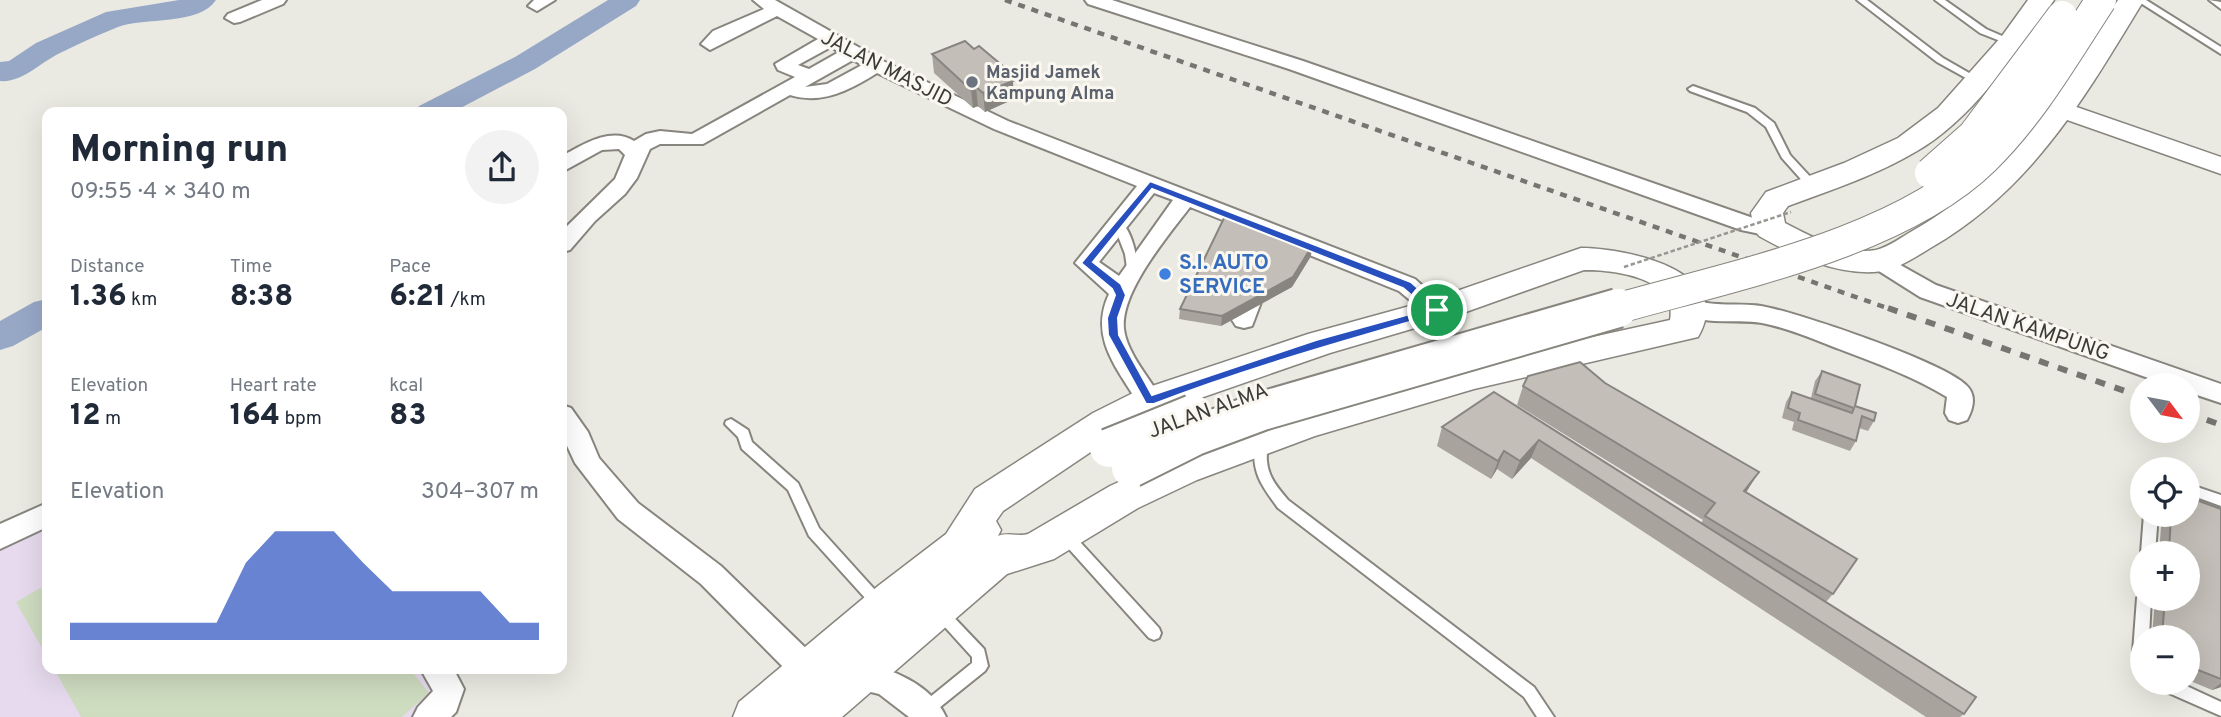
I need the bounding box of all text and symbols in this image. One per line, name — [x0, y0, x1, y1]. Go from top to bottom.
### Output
street label: JALAN MASJID — [816, 24, 957, 114]
place label: Masjid Jamek Kampung Alma — [986, 62, 1114, 106]
marker: Masjid Jamek Kampung Alma — [964, 74, 980, 90]
text: Morning run — [70, 127, 288, 176]
button: share — [465, 130, 539, 204]
text: 09:55 · 4 × 340 m — [70, 178, 251, 207]
place label: S.I. AUTO SERVICE — [1179, 250, 1269, 301]
text: Distance — [70, 255, 145, 279]
text: Time — [230, 255, 272, 279]
text: Pace — [389, 255, 431, 279]
marker: S.I. AUTO SERVICE — [1157, 266, 1173, 282]
text: 1.36 — [70, 279, 127, 316]
text: 8:38 — [230, 279, 293, 316]
text: 6:21 — [389, 279, 446, 316]
pin — [1407, 280, 1467, 340]
street label: JALAN KAMPUNG — [1942, 287, 2113, 368]
text: km — [127, 288, 157, 312]
text: /km — [446, 288, 486, 312]
icon: arrive — [1418, 291, 1456, 329]
north arrow — [2130, 373, 2200, 443]
map controls — [2130, 373, 2200, 695]
text: Elevation — [70, 374, 148, 398]
text: Heart rate — [230, 374, 317, 398]
text: kcal — [389, 374, 423, 398]
street label: JALAN ALMA — [1145, 377, 1272, 446]
text: 12 — [70, 398, 101, 435]
text: 164 — [230, 398, 280, 435]
text: 83 — [389, 398, 426, 435]
text: m — [101, 407, 121, 431]
text: bpm — [280, 407, 322, 431]
button: locate — [2130, 457, 2200, 527]
text: Elevation — [70, 478, 165, 507]
text: 304–307 m — [421, 478, 539, 507]
button: + — [2130, 541, 2200, 611]
button: − — [2130, 625, 2200, 695]

